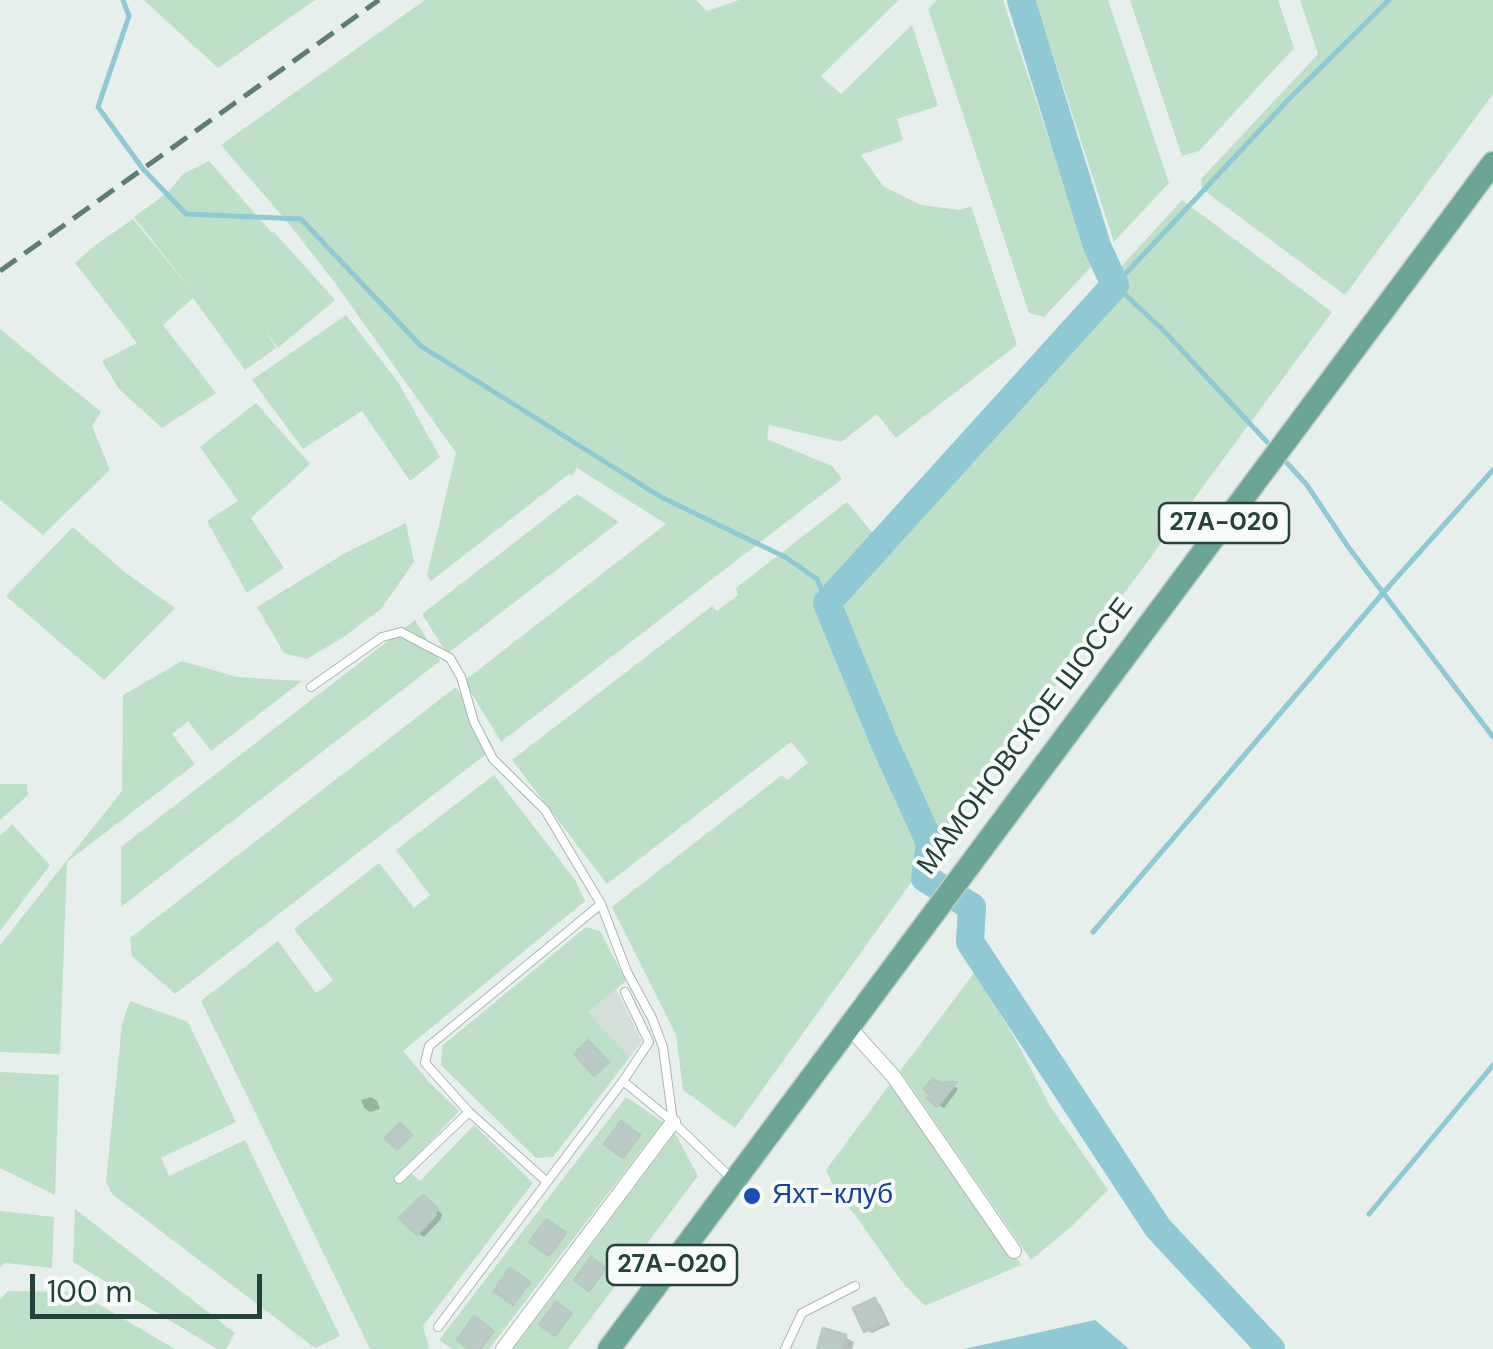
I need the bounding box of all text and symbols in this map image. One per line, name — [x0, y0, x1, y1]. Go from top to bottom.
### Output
road number: 27А-020 — [1159, 503, 1289, 543]
street label: МАМОНОВСКОЕ ШОССЕ — [911, 592, 1141, 882]
place label: Яхт-клуб — [772, 1179, 893, 1213]
marker: Яхт-клуб — [741, 1185, 763, 1207]
road number: 27А-020 — [607, 1245, 737, 1285]
scale bar — [35, 1254, 268, 1316]
text: 100 m — [47, 1272, 132, 1311]

